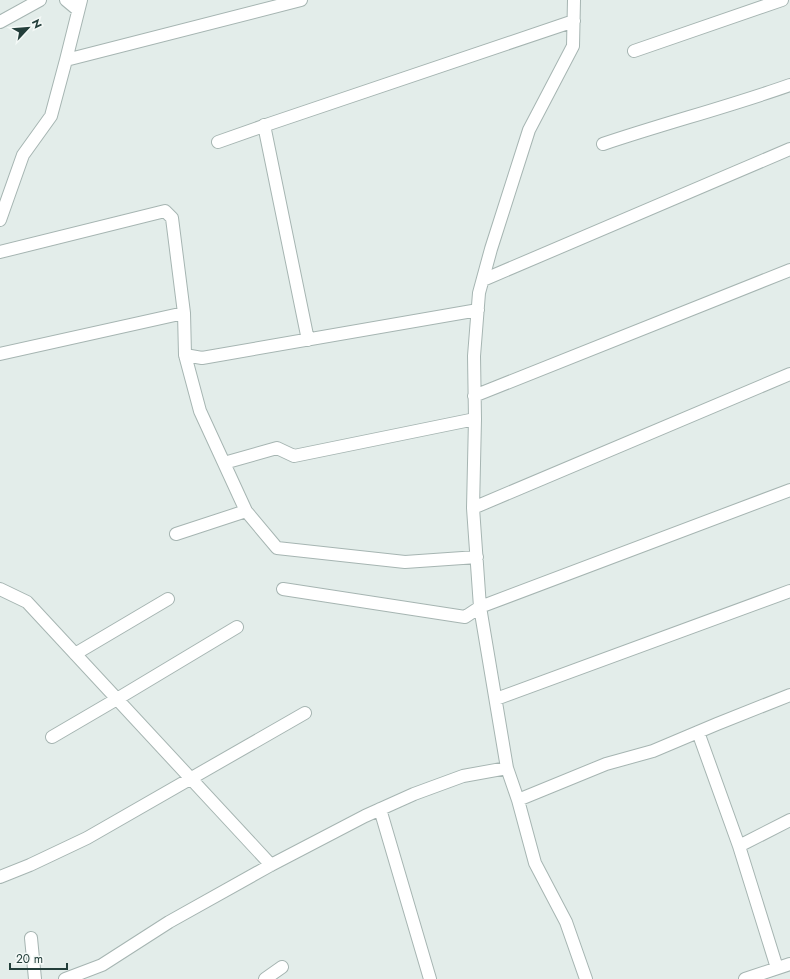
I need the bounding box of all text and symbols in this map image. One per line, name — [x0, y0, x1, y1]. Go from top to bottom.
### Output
north arrow — [8, 8, 48, 48]
text: N — [28, 16, 46, 31]
scale bar — [10, 945, 67, 971]
text: 20 m — [16, 950, 43, 968]

